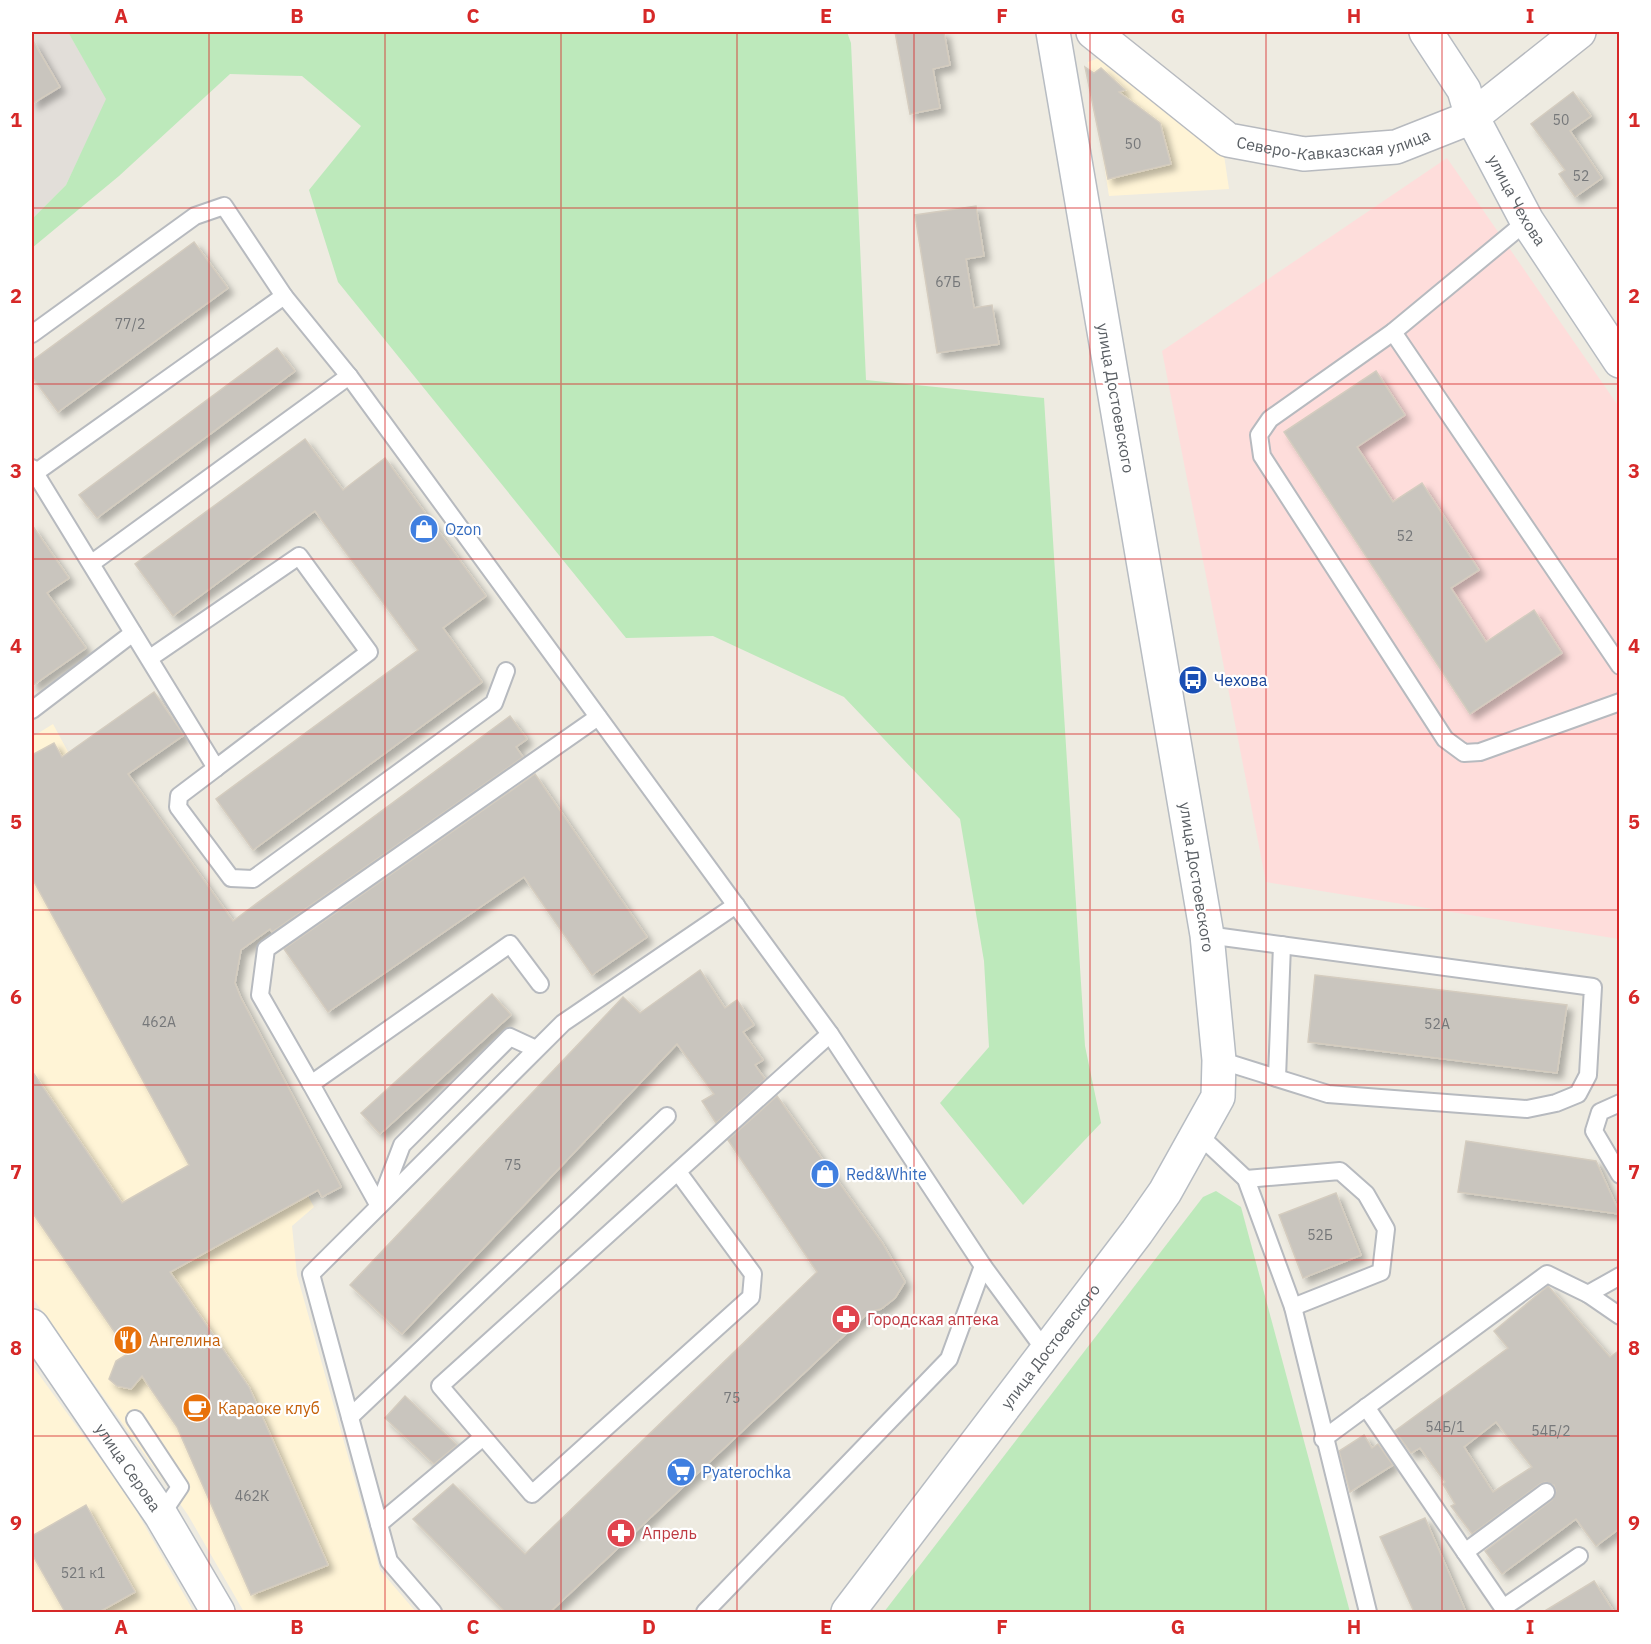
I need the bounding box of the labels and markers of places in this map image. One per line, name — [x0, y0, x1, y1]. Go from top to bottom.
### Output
shop icon: Ozon — [408, 513, 440, 545]
place label: Ozon — [445, 519, 482, 539]
bus stop icon: Чехова — [1177, 664, 1209, 696]
place label: Чехова — [1214, 670, 1268, 690]
shop icon: Red&White — [809, 1158, 841, 1190]
place label: Red&White — [846, 1164, 927, 1184]
pharmacy icon: Городская аптека — [830, 1303, 862, 1335]
place label: Городская аптека — [867, 1309, 999, 1329]
restaurant icon: Ангелина — [112, 1324, 144, 1356]
place label: Ангелина — [149, 1330, 221, 1350]
cafe icon: Караоке клуб — [181, 1392, 213, 1424]
place label: Караоке клуб — [218, 1398, 320, 1418]
supermarket icon: Pyaterochka — [665, 1456, 697, 1488]
place label: Pyaterochka — [702, 1462, 792, 1482]
pharmacy icon: Апрель — [605, 1517, 637, 1549]
place label: Апрель — [642, 1523, 697, 1543]

